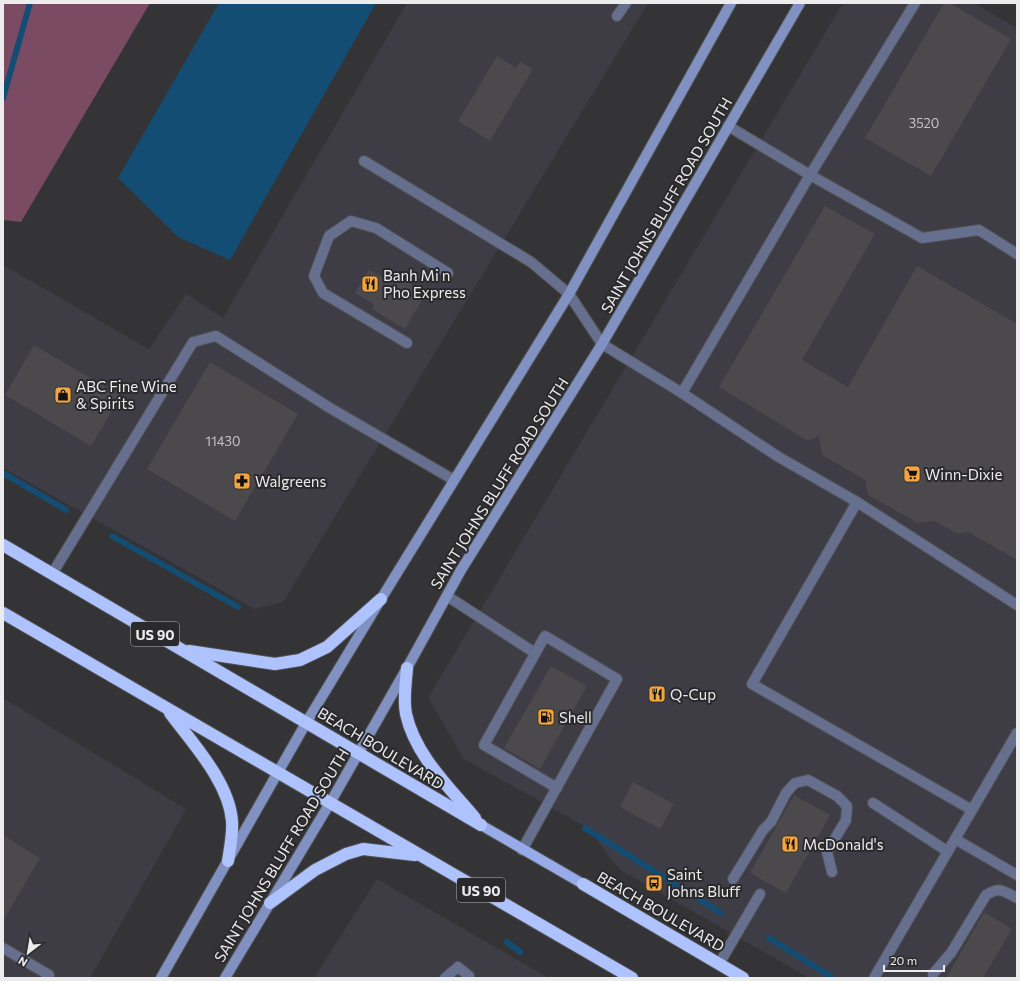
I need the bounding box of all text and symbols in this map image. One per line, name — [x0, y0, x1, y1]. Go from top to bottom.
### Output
street label: SAINT JOHNS BLUFF ROAD SOUTH — [597, 94, 735, 316]
house number: 3520 — [909, 115, 939, 131]
place label: Banh Mi n Pho Express — [383, 266, 466, 301]
restaurant icon: Banh Mi n Pho Express — [360, 274, 380, 294]
street label: SAINT JOHNS BLUFF ROAD SOUTH — [426, 374, 572, 592]
place label: ABC Fine Wine & Spirits — [76, 377, 177, 412]
shop icon: ABC Fine Wine & Spirits — [53, 385, 73, 405]
house number: 11430 — [206, 433, 240, 449]
supermarket icon: Winn-Dixie — [902, 464, 922, 484]
place label: Winn-Dixie — [925, 465, 1002, 483]
pharmacy icon: Walgreens — [232, 471, 252, 491]
place label: Walgreens — [255, 472, 326, 490]
road number: US 90 — [131, 622, 179, 646]
restaurant icon: Q-Cup — [647, 684, 667, 704]
place label: Q-Cup — [670, 685, 716, 703]
street label: BEACH BOULEVARD — [315, 703, 447, 793]
fuel station icon: Shell — [536, 707, 556, 727]
place label: Shell — [559, 708, 592, 726]
street label: SAINT JOHNS BLUFF ROAD SOUTH — [210, 745, 352, 965]
restaurant icon: McDonald's — [780, 834, 800, 854]
place label: McDonald's — [803, 835, 884, 853]
place label: Saint Johns Bluff — [667, 865, 741, 900]
street label: BEACH BOULEVARD — [594, 867, 728, 955]
bus stop icon: Saint Johns Bluff — [644, 873, 664, 893]
road number: US 90 — [457, 878, 505, 902]
north arrow — [8, 933, 48, 973]
scale bar — [884, 947, 944, 973]
text: 20 m — [890, 953, 917, 967]
text: N — [16, 954, 29, 970]

